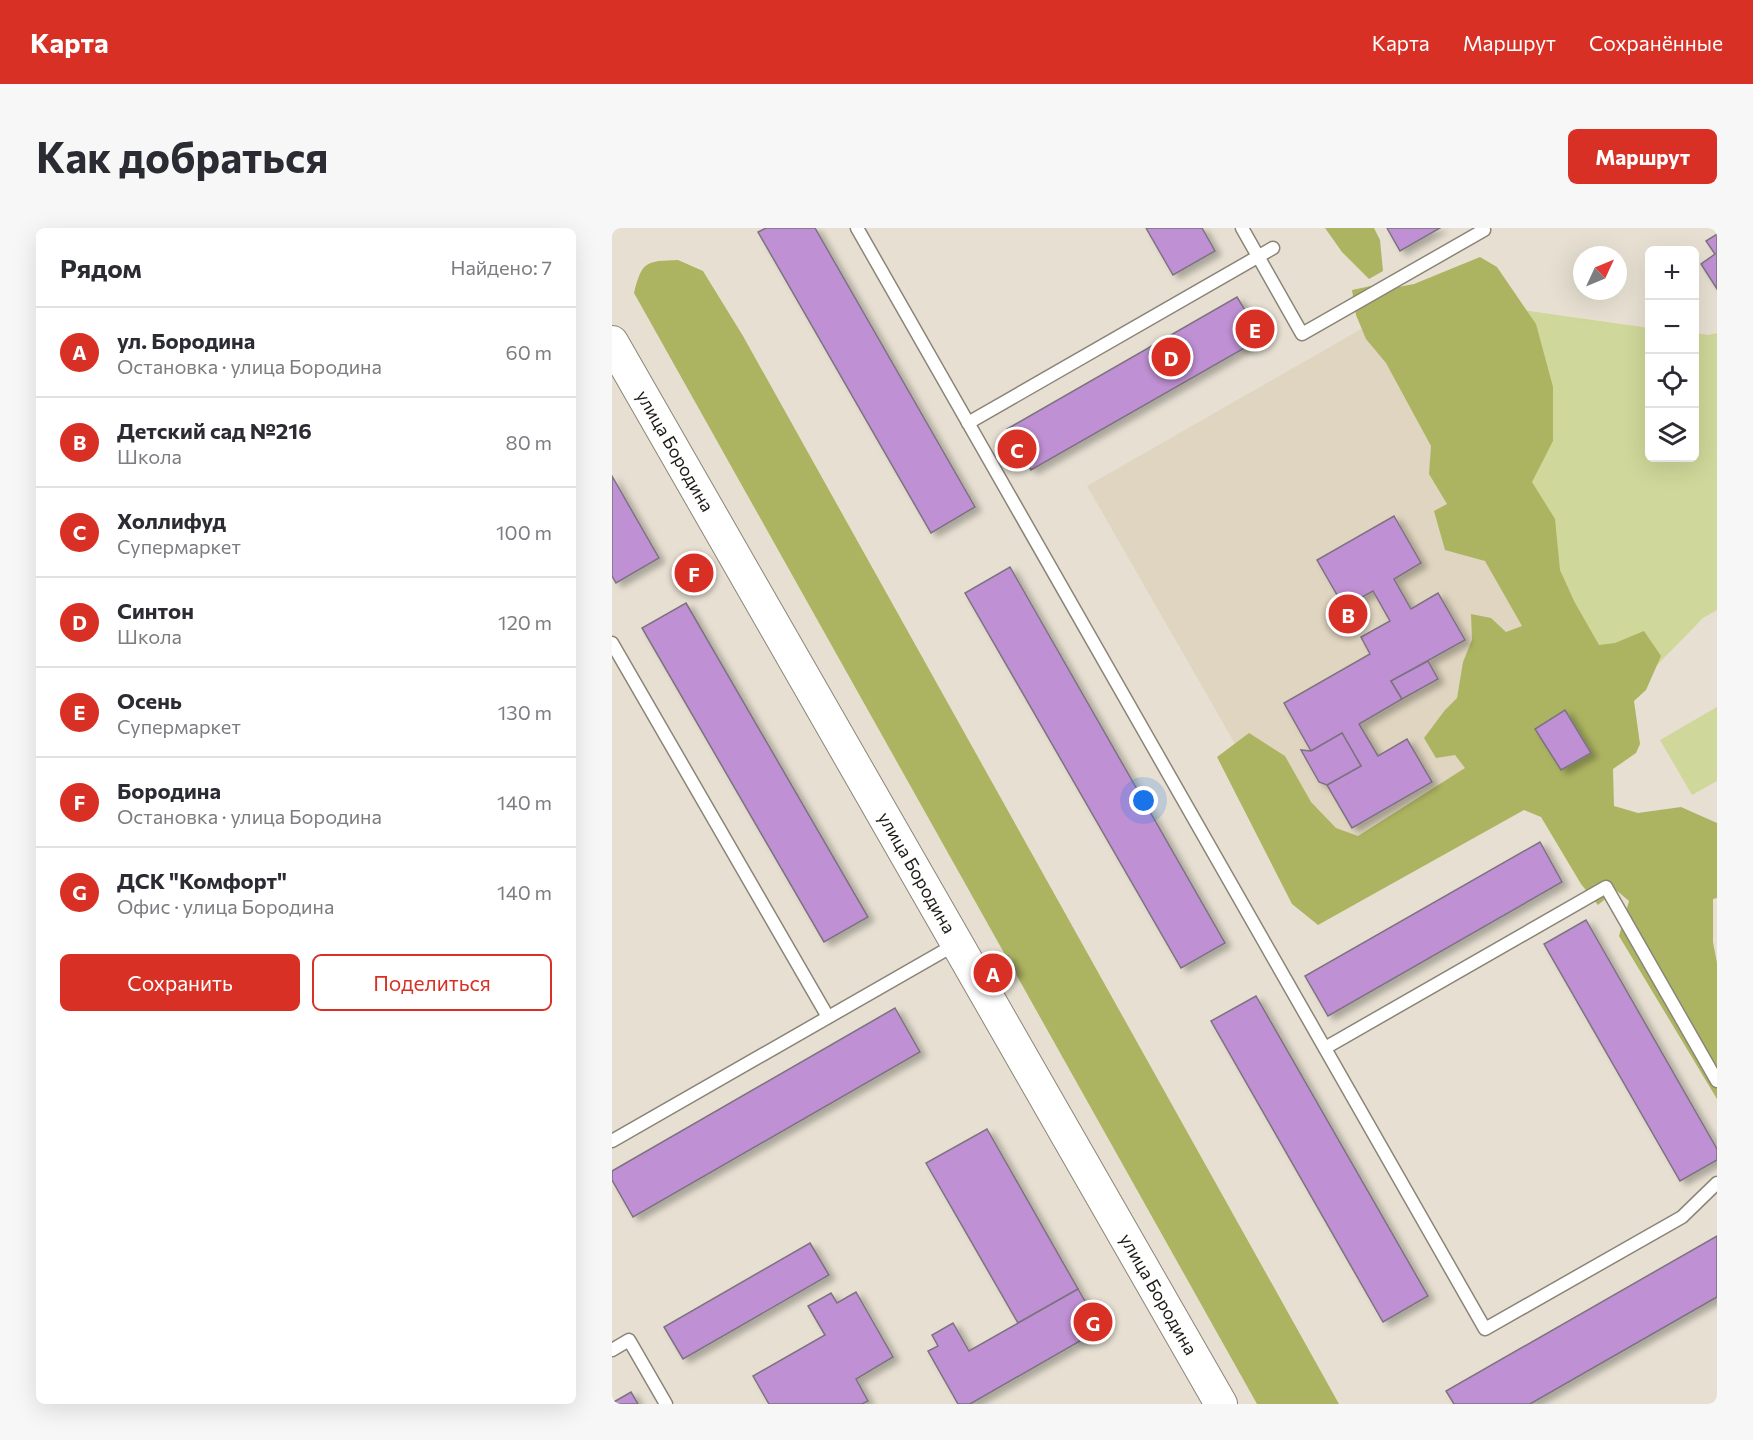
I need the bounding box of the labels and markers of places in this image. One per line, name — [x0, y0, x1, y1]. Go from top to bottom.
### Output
pin: E — [1236, 306, 1274, 352]
pin: D — [1152, 334, 1190, 380]
pin: C — [998, 426, 1036, 472]
pin: F — [674, 550, 713, 596]
pin: B — [1328, 592, 1368, 636]
pin: A — [974, 950, 1012, 996]
pin: G — [1074, 1300, 1112, 1344]

